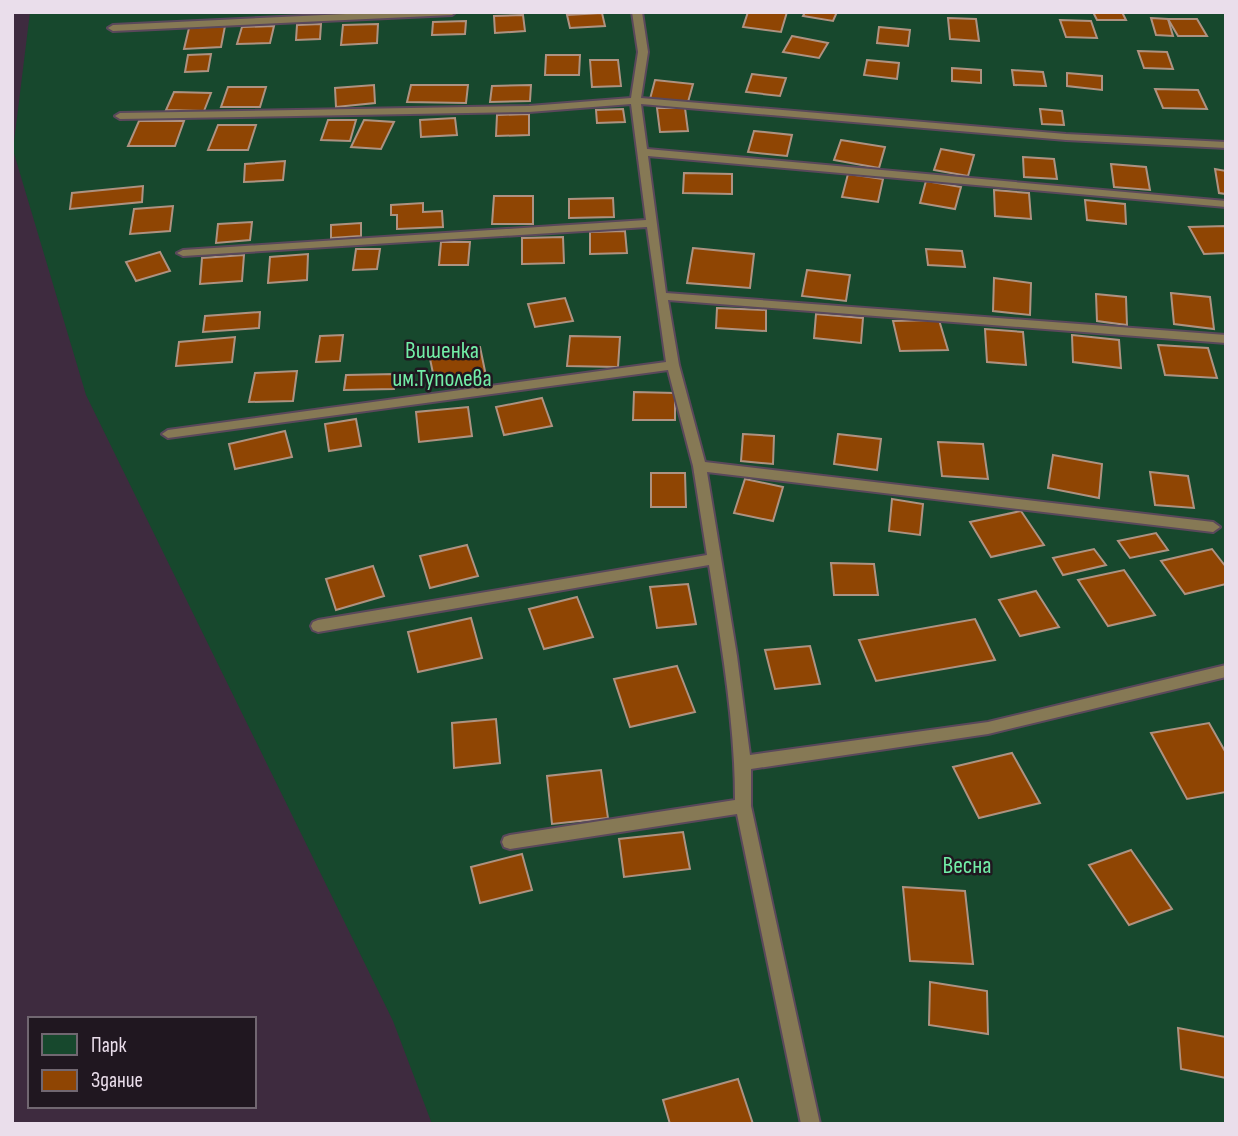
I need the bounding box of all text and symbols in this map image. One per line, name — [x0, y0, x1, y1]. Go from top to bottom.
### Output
park label: Вишенка им.Туполева — [392, 336, 492, 393]
park label: Весна — [942, 851, 992, 880]
legend — [28, 1017, 256, 1108]
text: Парк — [91, 1033, 126, 1058]
text: Здание — [91, 1068, 143, 1093]

